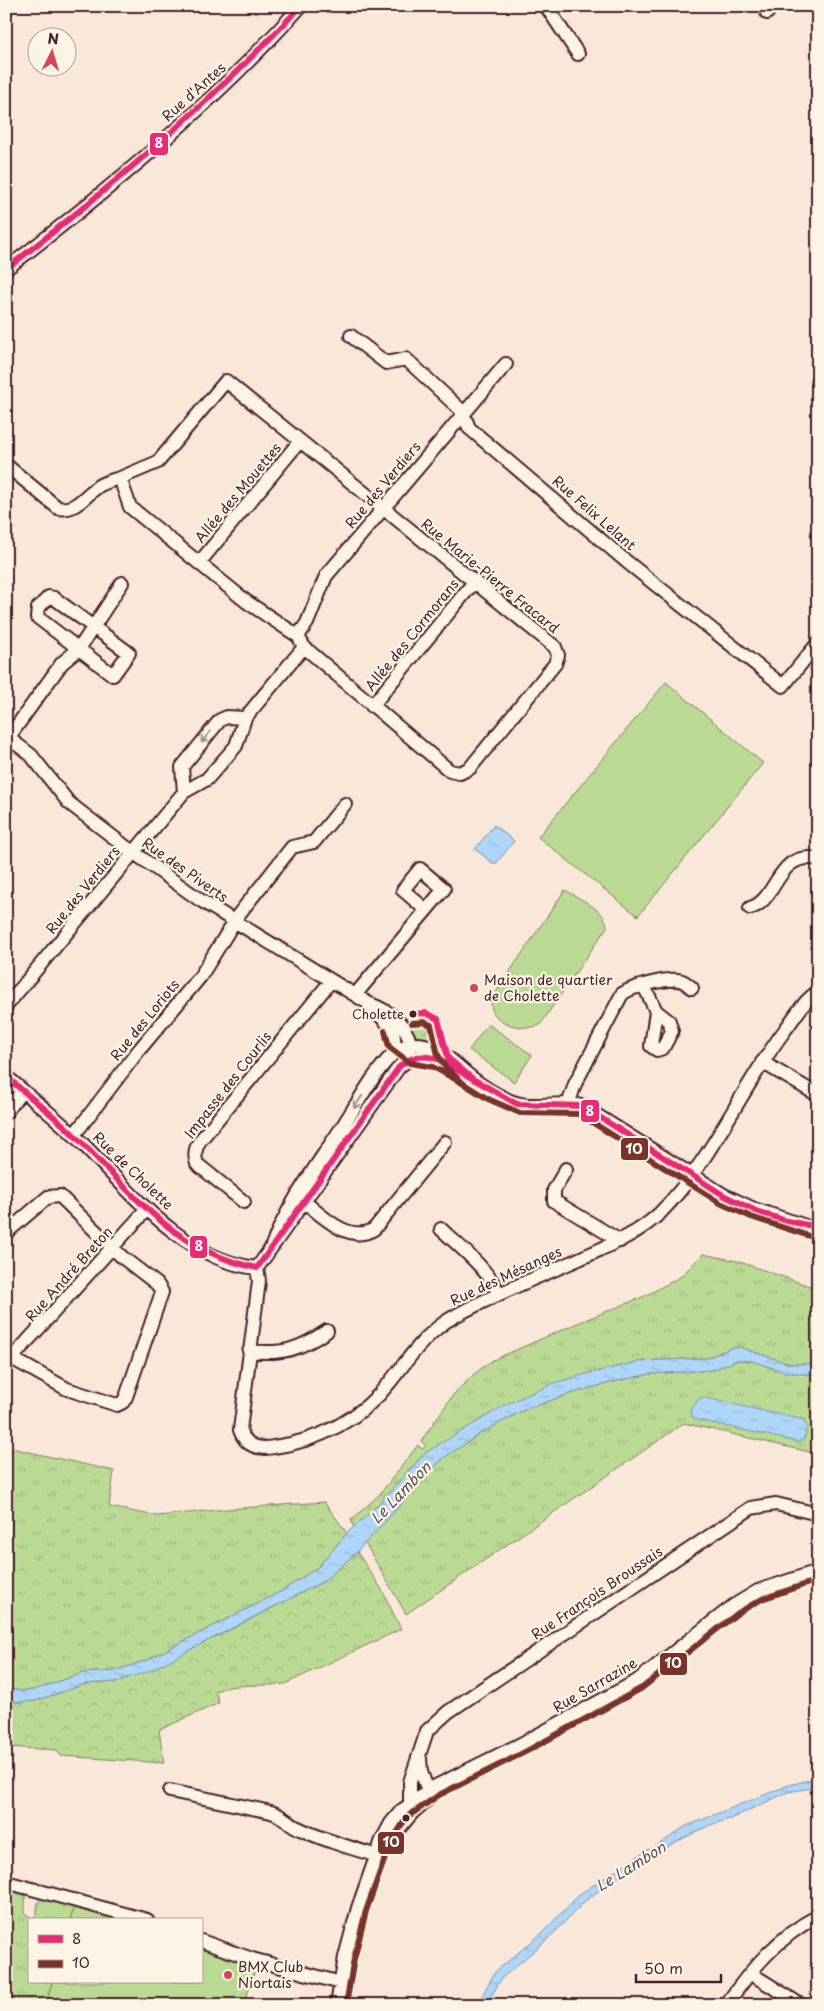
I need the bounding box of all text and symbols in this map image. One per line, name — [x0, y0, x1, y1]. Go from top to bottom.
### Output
north arrow — [28, 28, 78, 78]
text: N — [47, 28, 60, 49]
street label: Rue d'Antes — [157, 57, 230, 126]
line badge: 8 — [149, 132, 169, 156]
text: 8 — [155, 132, 164, 153]
street label: Rue des Verdiers — [340, 437, 425, 533]
street label: Allée des Mouettes — [189, 438, 286, 547]
street label: Rue Felix Lelant — [548, 470, 641, 555]
street label: Rue Marie-Pierre Fracard — [417, 513, 564, 638]
street label: Allée des Cormorans — [360, 574, 464, 695]
one-way arrow — [200, 731, 211, 744]
street label: Rue des Piverts — [138, 832, 233, 907]
street label: Rue des Verdiers — [40, 841, 125, 938]
place label: Maison de quartier de Cholette — [484, 969, 613, 1006]
street label: Rue des Loriots — [105, 974, 184, 1065]
marker: Maison de quartier de Cholette — [468, 982, 480, 994]
place label: Cholette — [352, 1004, 404, 1023]
marker: Cholette — [408, 1009, 418, 1019]
street label: Impasse des Courlis — [179, 1027, 276, 1143]
one-way arrow — [353, 1095, 363, 1109]
line badge: 8 — [580, 1099, 600, 1123]
text: 8 — [586, 1100, 595, 1121]
street label: Rue de Cholette — [89, 1127, 178, 1214]
line badge: 10 — [620, 1137, 649, 1161]
text: 10 — [625, 1138, 643, 1159]
street label: Rue André Breton — [20, 1221, 117, 1326]
line badge: 8 — [189, 1235, 208, 1259]
text: 8 — [195, 1235, 204, 1256]
street label: Rue des Mésanges — [447, 1240, 565, 1311]
water label: Le Lambon — [364, 1455, 436, 1528]
street label: Rue François Broussais — [527, 1541, 667, 1644]
street label: Rue Sarrazine — [549, 1652, 641, 1717]
line badge: 10 — [659, 1652, 688, 1676]
text: 10 — [664, 1652, 682, 1673]
unlabelled marker — [401, 1813, 411, 1823]
line badge: 10 — [377, 1831, 405, 1855]
text: 10 — [382, 1831, 400, 1852]
water label: Le Lambon — [591, 1835, 670, 1896]
legend — [28, 1918, 202, 1984]
text: 8 — [72, 1926, 81, 1949]
text: 10 — [72, 1950, 90, 1973]
scale bar — [636, 1951, 722, 1983]
place label: BMX Club Niortais — [238, 1956, 303, 1993]
text: 50 m — [644, 1956, 683, 1979]
marker: BMX Club Niortais — [222, 1969, 234, 1981]

